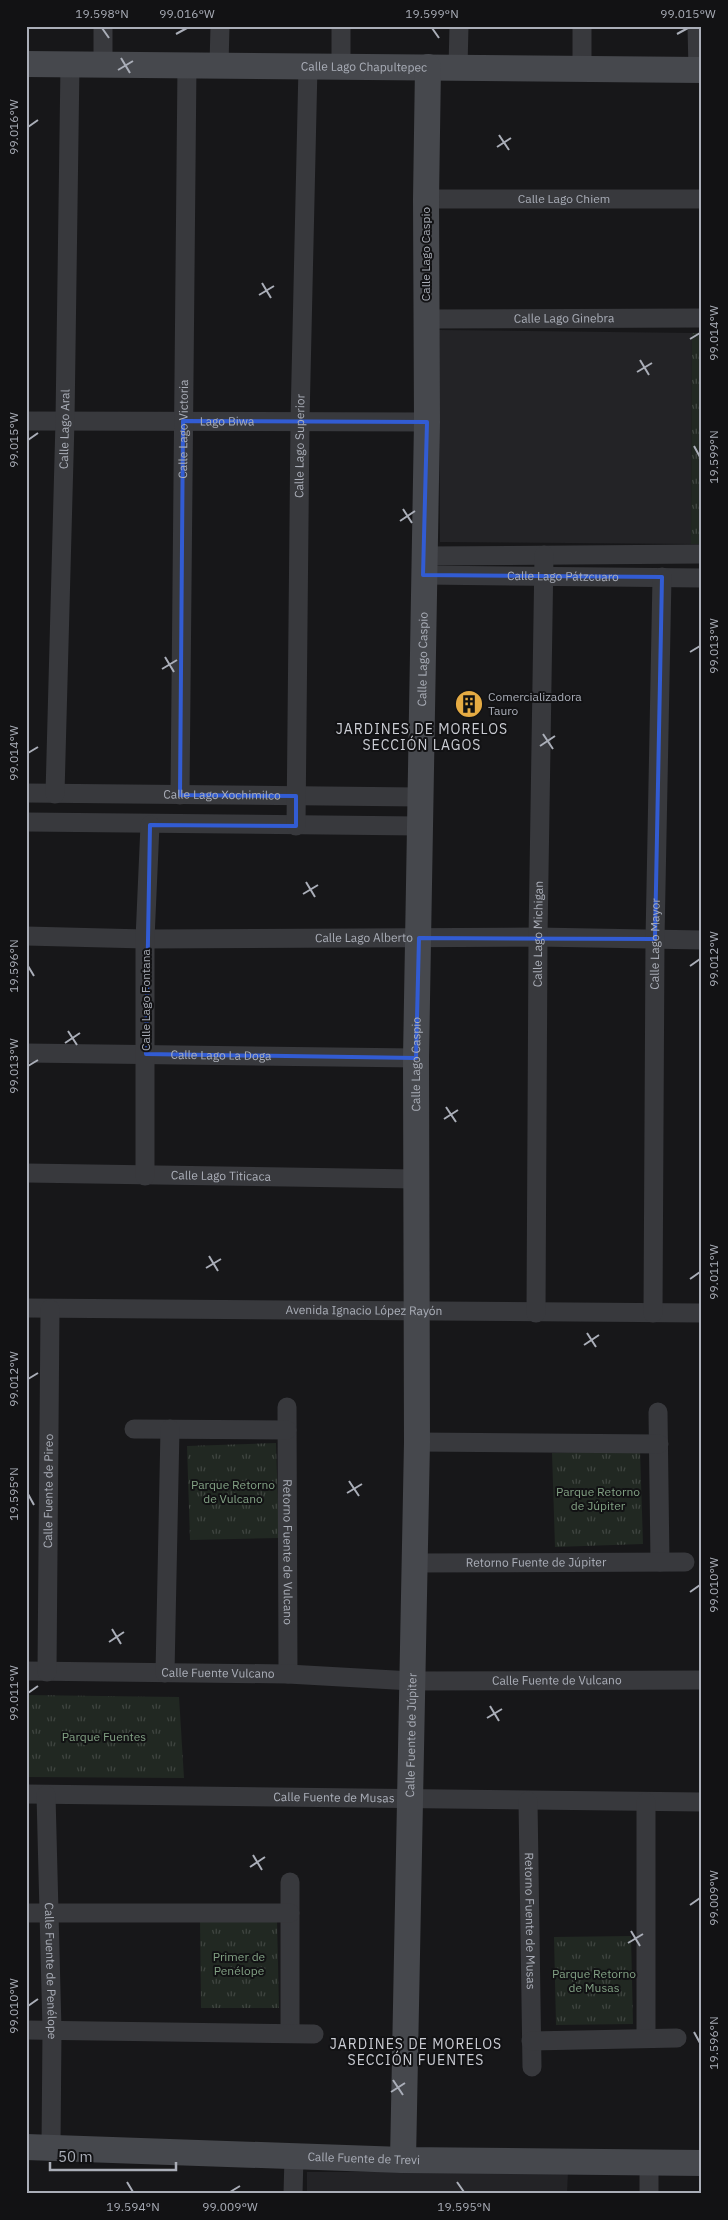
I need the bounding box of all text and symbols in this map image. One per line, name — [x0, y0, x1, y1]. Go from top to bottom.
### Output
text: 19.598°N — [75, 6, 129, 21]
text: 99.016°W — [159, 6, 215, 21]
text: 19.599°N — [405, 6, 459, 21]
text: 99.015°W — [660, 6, 716, 21]
street label: Calle Lago Chapultepec — [301, 58, 427, 75]
text: 99.016°W — [6, 99, 21, 155]
street label: Calle Lago Chiem — [518, 191, 610, 206]
street label: Calle Lago Caspio — [418, 207, 433, 301]
text: 99.014°W — [706, 305, 721, 361]
street label: Calle Lago Ginebra — [514, 310, 615, 326]
street label: Calle Lago Victoria — [175, 379, 191, 479]
street label: Calle Lago Aral — [56, 389, 72, 469]
street label: Calle Lago Superior — [291, 393, 308, 498]
text: 99.015°W — [6, 412, 21, 468]
street label: Lago Biwa — [200, 413, 255, 429]
text: 19.599°N — [706, 430, 721, 484]
street label: Calle Lago Pátzcuaro — [507, 568, 619, 584]
street label: Calle Lago Caspio — [414, 612, 431, 707]
text: 99.013°W — [706, 618, 721, 674]
building icon: Comercializadora Tauro — [454, 689, 484, 719]
place label: Comercializadora Tauro — [488, 689, 582, 718]
district label: JARDINES DE MORELOS SECCIÓN LAGOS — [336, 720, 508, 754]
text: 99.014°W — [6, 725, 21, 781]
street label: Calle Lago Xochimilco — [163, 786, 281, 803]
street label: Calle Lago Michigan — [530, 881, 546, 987]
street label: Calle Lago Mayor — [647, 898, 663, 990]
street label: Calle Lago Alberto — [315, 930, 413, 945]
text: 99.012°W — [706, 931, 721, 987]
text: 19.596°N — [6, 939, 21, 993]
street label: Calle Lago Fontana — [138, 949, 153, 1051]
street label: Calle Lago Caspio — [408, 1016, 424, 1111]
text: 99.013°W — [6, 1038, 21, 1094]
street label: Calle Lago La Doga — [170, 1047, 272, 1063]
street label: Calle Lago Titicaca — [171, 1167, 272, 1184]
text: 99.011°W — [706, 1244, 721, 1300]
street label: Avenida Ignacio López Rayón — [285, 1302, 443, 1318]
text: 99.012°W — [6, 1351, 21, 1407]
street label: Calle Fuente de Pireo — [40, 1433, 56, 1548]
text: 19.595°N — [6, 1467, 21, 1521]
park label: Parque Retorno de Vulcano — [191, 1477, 275, 1506]
street label: Retorno Fuente de Vulcano — [280, 1479, 296, 1625]
park label: Parque Retorno de Júpiter — [556, 1484, 640, 1513]
street label: Retorno Fuente de Júpiter — [466, 1554, 607, 1570]
text: 99.010°W — [706, 1557, 721, 1613]
text: 99.011°W — [6, 1665, 21, 1721]
street label: Calle Fuente Vulcano — [161, 1665, 275, 1681]
street label: Calle Fuente de Júpiter — [402, 1672, 420, 1798]
street label: Calle Fuente de Vulcano — [492, 1672, 622, 1688]
park label: Parque Fuentes — [62, 1729, 146, 1744]
street label: Calle Fuente de Musas — [273, 1789, 395, 1805]
street label: Retorno Fuente de Musas — [522, 1852, 539, 1990]
text: 99.009°W — [706, 1870, 721, 1926]
street label: Calle Fuente de Penélope — [42, 1902, 60, 2040]
park label: Primer de Penélope — [213, 1949, 266, 1978]
park label: Parque Retorno de Musas — [552, 1966, 636, 1995]
text: 99.010°W — [6, 1978, 21, 2034]
text: 19.596°N — [706, 2016, 721, 2070]
district label: JARDINES DE MORELOS SECCIÓN FUENTES — [330, 2035, 502, 2069]
scale bar — [50, 2140, 176, 2172]
text: 50 m — [58, 2147, 93, 2166]
street label: Calle Fuente de Trevi — [307, 2149, 420, 2167]
text: 19.594°N — [106, 2199, 160, 2214]
text: 99.009°W — [202, 2199, 258, 2214]
text: 19.595°N — [437, 2199, 491, 2214]

